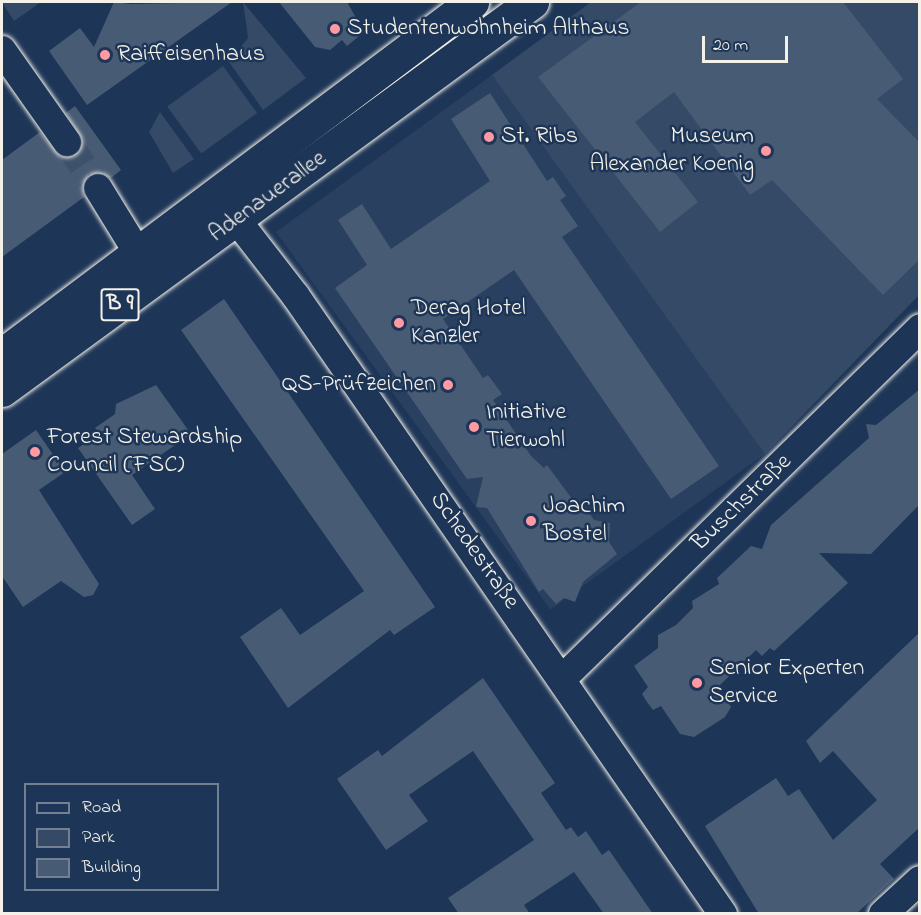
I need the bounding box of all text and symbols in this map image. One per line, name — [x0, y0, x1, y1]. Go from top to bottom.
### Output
place label: Studentenwohnheim Althaus — [347, 15, 630, 43]
marker: Studentenwohnheim Althaus — [328, 22, 342, 36]
scale bar — [705, 24, 790, 62]
text: 20 m — [713, 33, 748, 59]
place label: Raiffeisenhaus — [117, 41, 265, 69]
marker: Raiffeisenhaus — [98, 48, 112, 62]
place label: St. Ribs — [501, 123, 578, 151]
place label: Museum Alexander Koenig — [589, 123, 754, 179]
marker: St. Ribs — [482, 130, 496, 144]
marker: Museum Alexander Koenig — [759, 144, 773, 158]
street label: Adenauerallee — [204, 145, 332, 249]
road number: B 9 — [100, 286, 140, 324]
place label: Derag Hotel Kanzler — [411, 295, 526, 351]
marker: Derag Hotel Kanzler — [392, 316, 406, 330]
place label: QS-Prüfzeichen — [282, 371, 436, 399]
marker: QS-Prüfzeichen — [441, 378, 455, 392]
place label: Initiative Tierwohl — [486, 399, 566, 455]
marker: Initiative Tierwohl — [467, 420, 481, 434]
place label: Forest Stewardship Council (FSC) — [47, 424, 242, 480]
marker: Forest Stewardship Council (FSC) — [28, 445, 42, 459]
street label: Buschstraße — [686, 448, 798, 558]
street label: Schedestraße — [423, 487, 525, 615]
place label: Joachim Bostel — [543, 493, 625, 549]
marker: Joachim Bostel — [524, 514, 538, 528]
place label: Senior Experten Service — [709, 655, 864, 711]
marker: Senior Experten Service — [690, 676, 704, 690]
legend — [24, 783, 219, 891]
text: Road — [82, 795, 121, 821]
text: Park — [82, 825, 115, 851]
text: Building — [82, 855, 141, 881]

